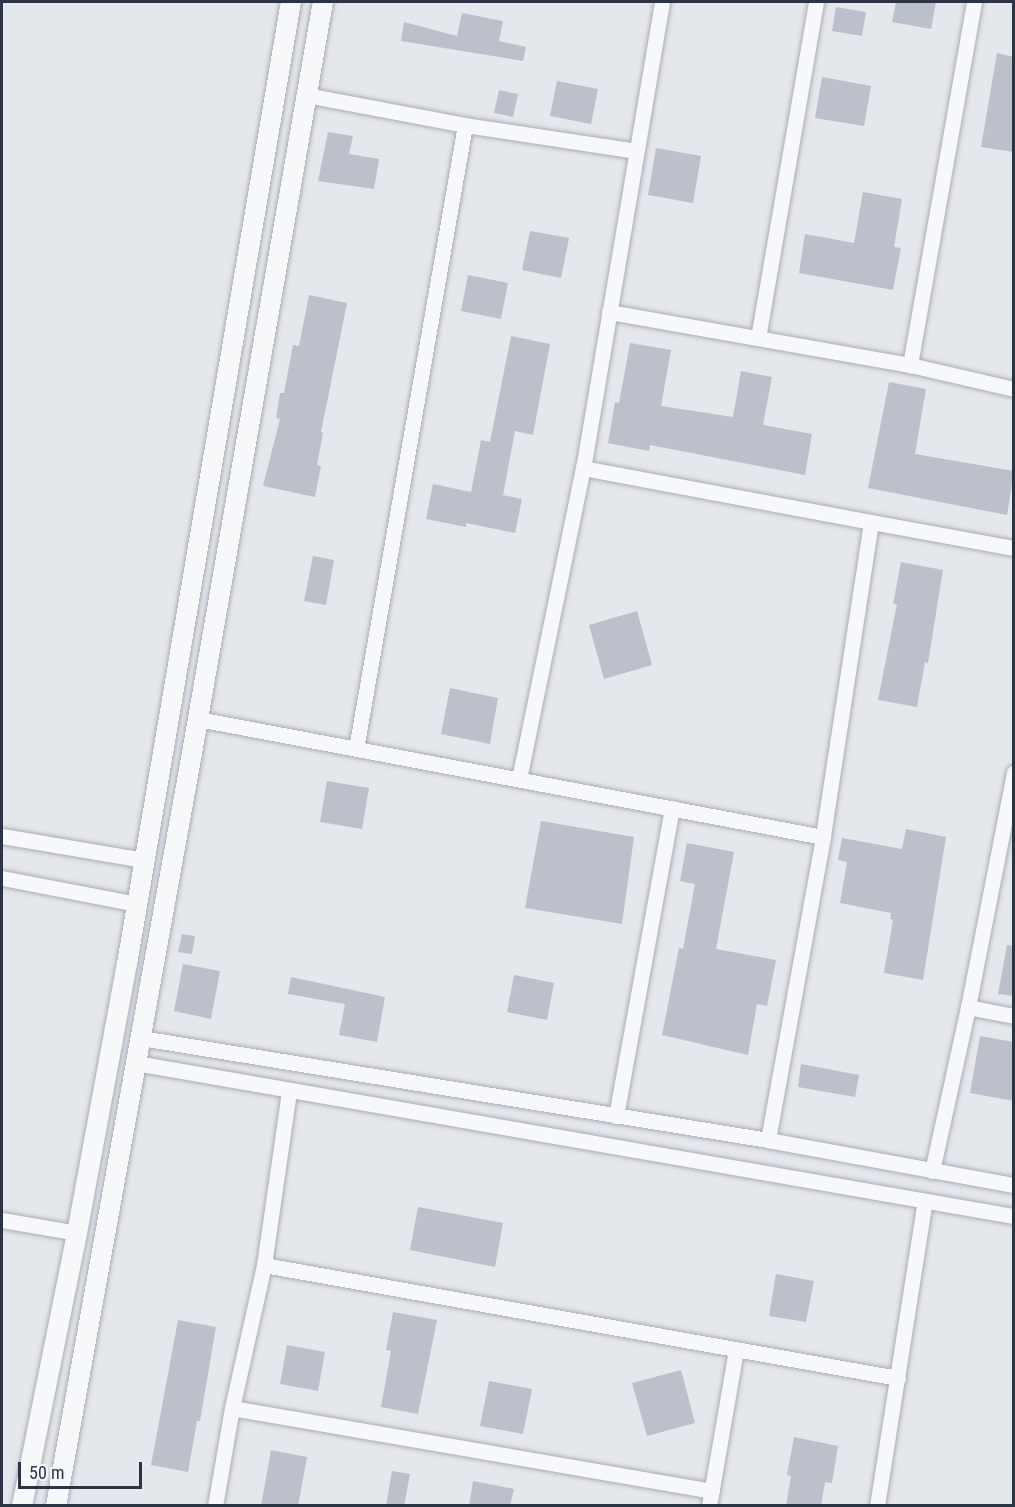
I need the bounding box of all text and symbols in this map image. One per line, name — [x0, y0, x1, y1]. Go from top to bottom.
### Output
scale bar — [21, 1450, 146, 1488]
text: 50 m — [29, 1462, 64, 1483]

